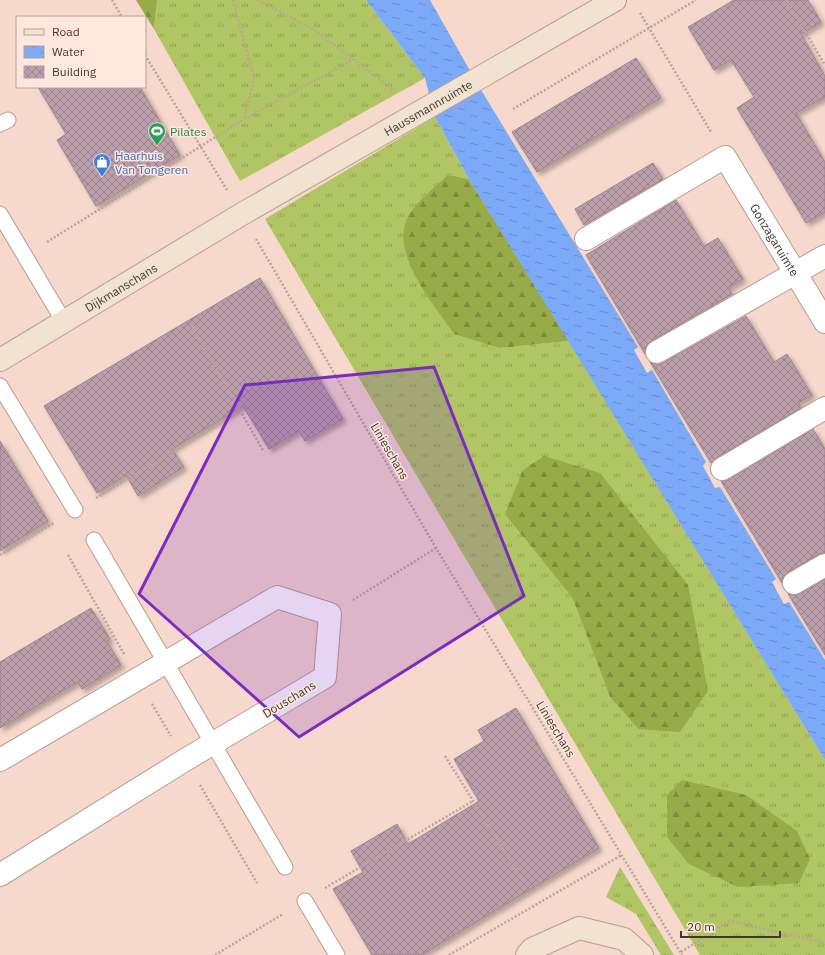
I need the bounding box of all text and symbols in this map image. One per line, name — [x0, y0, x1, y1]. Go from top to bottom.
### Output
legend — [16, 16, 146, 88]
text: Road — [52, 24, 80, 39]
text: Water — [52, 44, 85, 59]
text: Building — [52, 64, 97, 79]
street label: Haussmannruimte — [381, 76, 475, 139]
sports icon: Pilates — [147, 121, 167, 146]
place label: Pilates — [170, 124, 207, 139]
place label: Haarhuis Van Tongeren — [115, 148, 188, 177]
shop icon: Haarhuis Van Tongeren — [92, 152, 112, 177]
street label: Gonzagaruimte — [747, 201, 803, 279]
street label: Dijkmanschans — [82, 259, 160, 315]
street label: Linieschans — [368, 420, 412, 482]
street label: Douschans — [260, 677, 318, 721]
street label: Linieschans — [533, 698, 579, 760]
scale bar — [681, 913, 780, 939]
text: 20 m — [687, 919, 715, 934]

